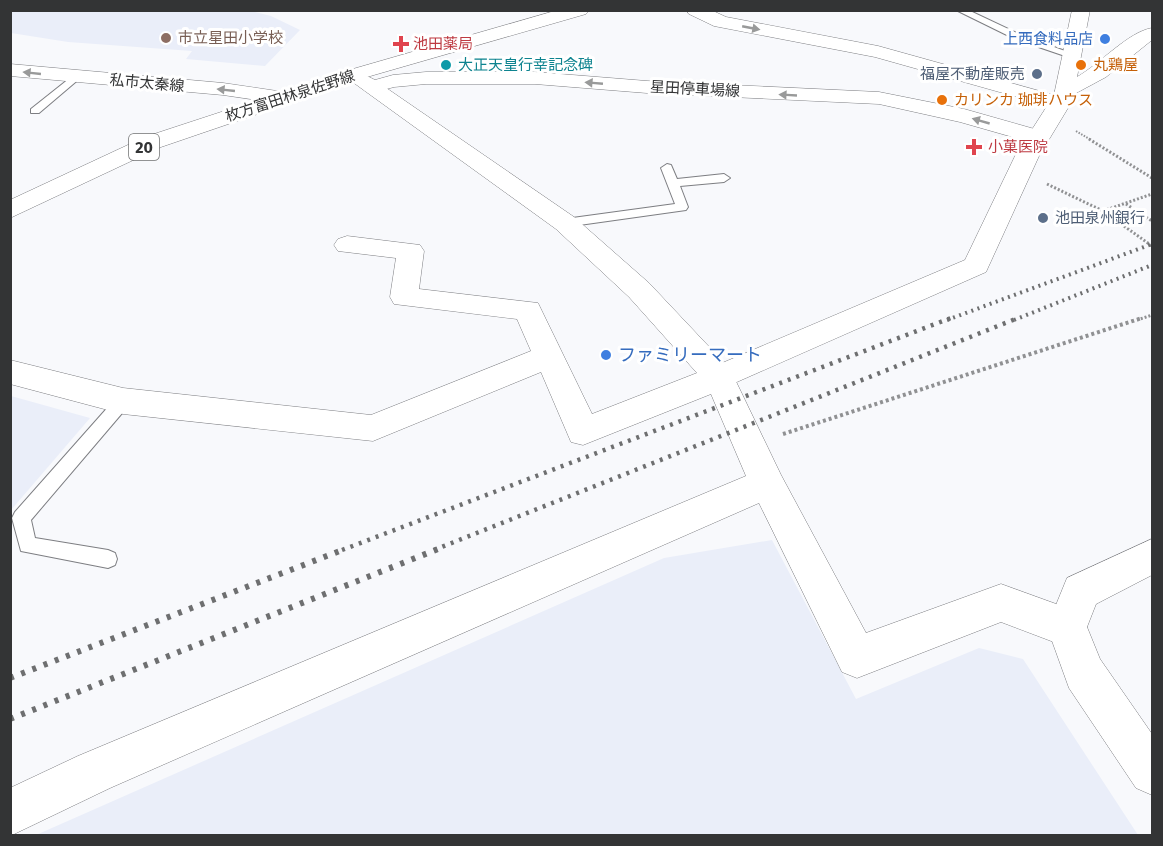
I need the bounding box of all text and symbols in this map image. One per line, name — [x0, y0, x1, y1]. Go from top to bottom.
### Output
one-way arrow — [741, 24, 760, 33]
place label: 市立星田小学校 — [178, 29, 283, 47]
place label: 上西食料品店 — [1003, 30, 1093, 48]
marker: 市立星田小学校 — [159, 31, 173, 45]
marker: 上西食料品店 — [1098, 32, 1112, 46]
place label: 池田薬局 — [413, 35, 473, 53]
marker: 池田薬局 — [394, 37, 408, 51]
place label: 大正天皇行幸記念碑 — [458, 56, 593, 74]
place label: 丸鶏屋 — [1093, 56, 1138, 74]
marker: 大正天皇行幸記念碑 — [439, 58, 453, 72]
marker: 丸鶏屋 — [1074, 58, 1088, 72]
place label: 福屋不動産販売 — [920, 65, 1025, 83]
street label: 枚方富田林泉佐野線 — [223, 67, 357, 125]
marker: 福屋不動産販売 — [1030, 67, 1044, 81]
one-way arrow — [22, 68, 41, 77]
street label: 私市太秦線 — [109, 71, 185, 95]
one-way arrow — [584, 78, 603, 87]
street label: 星田停車場線 — [650, 78, 740, 100]
one-way arrow — [216, 85, 235, 95]
one-way arrow — [779, 90, 798, 99]
place label: カリンカ 珈琲ハウス — [954, 91, 1093, 109]
marker: カリンカ 珈琲ハウス — [935, 93, 949, 107]
one-way arrow — [972, 116, 990, 125]
road number: 20 — [129, 134, 159, 160]
marker: 小菓医院 — [965, 138, 983, 156]
place label: 小菓医院 — [988, 138, 1048, 156]
place label: 池田泉州銀行 — [1055, 209, 1145, 227]
marker: 池田泉州銀行 — [1036, 211, 1050, 225]
place label: ファミリーマート — [618, 344, 762, 366]
marker: ファミリーマート — [599, 348, 613, 362]

